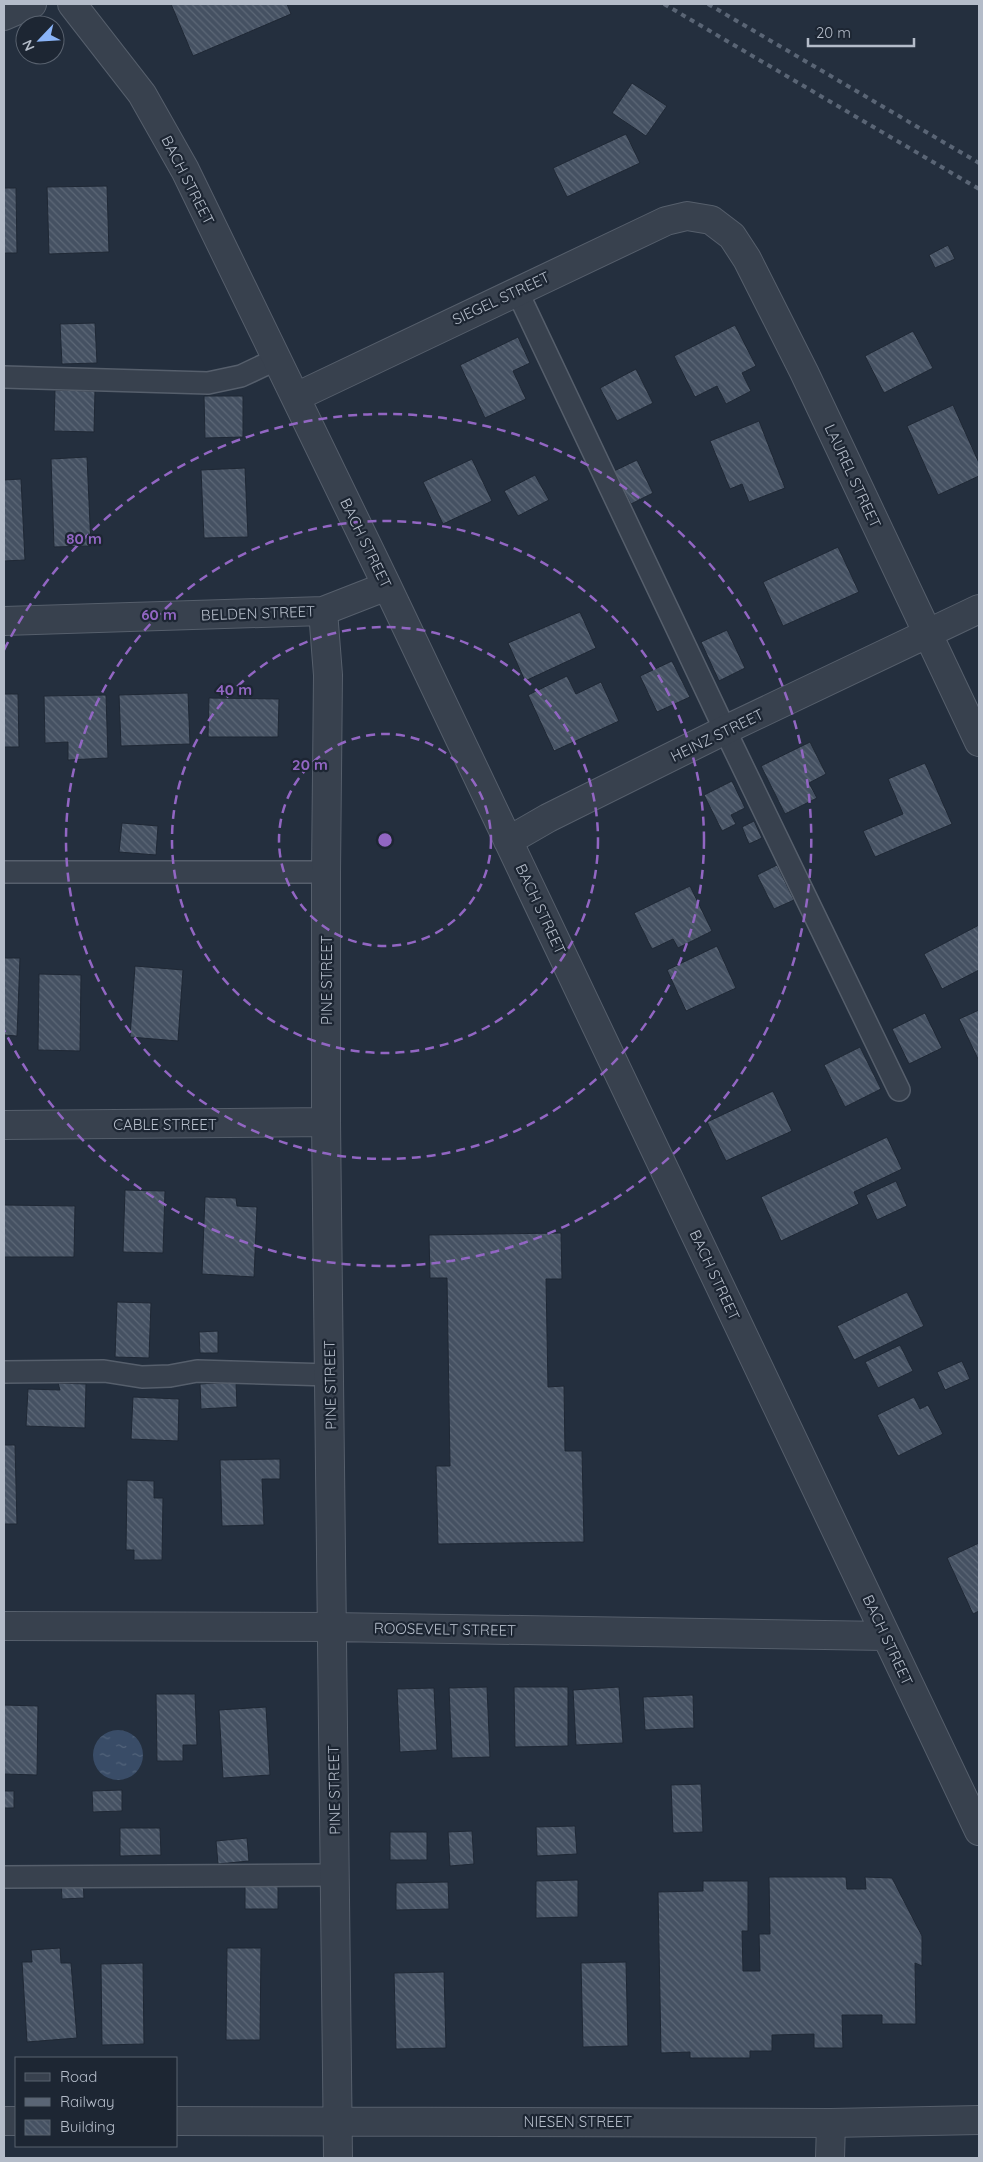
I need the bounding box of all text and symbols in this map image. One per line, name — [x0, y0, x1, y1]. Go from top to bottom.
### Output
north arrow — [15, 15, 65, 65]
scale bar — [808, 15, 914, 47]
text: 20 m — [816, 23, 851, 42]
text: N — [18, 37, 39, 54]
street label: BACH STREET — [157, 132, 219, 228]
street label: SIEGEL STREET — [449, 267, 553, 329]
street label: LAUREL STREET — [821, 421, 885, 531]
street label: BACH STREET — [336, 495, 396, 591]
text: 80 m — [66, 529, 102, 548]
street label: BELDEN STREET — [201, 602, 315, 624]
text: 60 m — [141, 605, 177, 624]
text: 40 m — [216, 680, 252, 699]
street label: HEINZ STREET — [667, 704, 767, 766]
text: 20 m — [292, 755, 328, 774]
centre of rings — [376, 831, 394, 849]
street label: BACH STREET — [512, 861, 570, 957]
street label: PINE STREET — [317, 935, 336, 1025]
street label: CABLE STREET — [113, 1115, 217, 1134]
street label: BACH STREET — [686, 1227, 744, 1323]
street label: PINE STREET — [320, 1340, 340, 1430]
street label: BACH STREET — [859, 1592, 917, 1688]
street label: ROOSEVELT STREET — [374, 1618, 516, 1640]
street label: PINE STREET — [324, 1745, 344, 1835]
legend — [15, 2057, 178, 2147]
text: Road — [60, 2067, 97, 2086]
text: Railway — [60, 2092, 115, 2111]
street label: NIESEN STREET — [524, 2112, 632, 2131]
text: Building — [60, 2117, 115, 2136]

